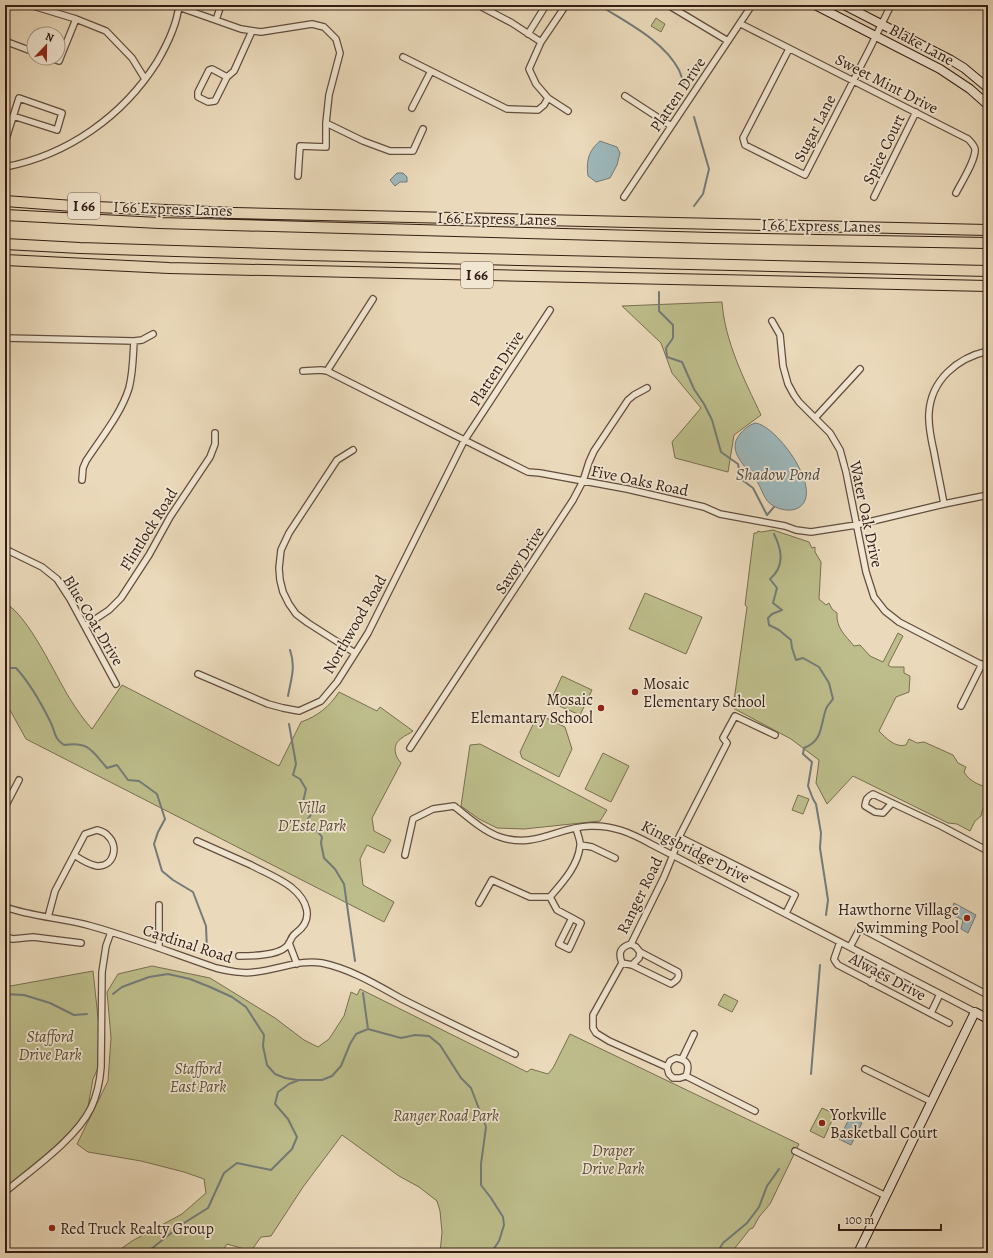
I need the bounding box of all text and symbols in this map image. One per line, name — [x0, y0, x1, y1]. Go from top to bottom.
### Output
street label: Blake Lane — [885, 19, 958, 71]
north arrow — [26, 26, 66, 66]
text: N — [43, 29, 56, 46]
street label: Sweet Mint Drive — [831, 48, 942, 119]
street label: Platten Drive — [645, 53, 711, 136]
street label: Sugar Lane — [788, 91, 841, 166]
street label: Spice Court — [857, 110, 910, 188]
road number: I 66 — [68, 193, 100, 219]
street label: I 66 Express Lanes — [113, 196, 233, 222]
street label: I 66 Express Lanes — [437, 207, 557, 231]
street label: I 66 Express Lanes — [761, 214, 881, 238]
road number: I 66 — [461, 262, 493, 288]
street label: Platten Drive — [464, 327, 529, 411]
street label: Water Oak Drive — [844, 458, 888, 570]
street label: Five Oaks Road — [589, 460, 691, 502]
water label: Shadow Pond — [736, 463, 820, 486]
street label: Flintlock Road — [115, 484, 183, 575]
street label: Savoy Drive — [490, 523, 550, 598]
street label: Blue Coat Drive — [57, 571, 129, 670]
street label: Northwood Road — [318, 571, 392, 678]
place label: Mosaic Elementary School — [643, 673, 766, 713]
marker: Mosaic Elementary School — [630, 687, 640, 697]
place label: Mosaic Elemantary School — [470, 689, 593, 729]
marker: Mosaic Elemantary School — [596, 703, 606, 713]
park label: Villa D'Este Park — [278, 797, 346, 837]
street label: Kingsbridge Drive — [637, 815, 754, 889]
street label: Ranger Road — [612, 853, 668, 938]
place label: Hawthorne Village Swimming Pool — [838, 899, 959, 939]
marker: Hawthorne Village Swimming Pool — [962, 913, 972, 923]
street label: Cardinal Road — [140, 919, 236, 969]
street label: Alwaes Drive — [844, 947, 930, 1006]
park label: Stafford Drive Park — [18, 1026, 82, 1066]
park label: Stafford East Park — [170, 1058, 226, 1098]
place label: Yorkville Basketball Court — [829, 1104, 938, 1144]
park label: Ranger Road Park — [393, 1105, 499, 1127]
marker: Yorkville Basketball Court — [817, 1118, 827, 1128]
park label: Draper Drive Park — [581, 1140, 645, 1180]
scale bar — [839, 1206, 941, 1232]
text: 100 m — [845, 1212, 874, 1228]
place label: Red Truck Realty Group — [60, 1218, 214, 1240]
marker: Red Truck Realty Group — [47, 1223, 57, 1233]

